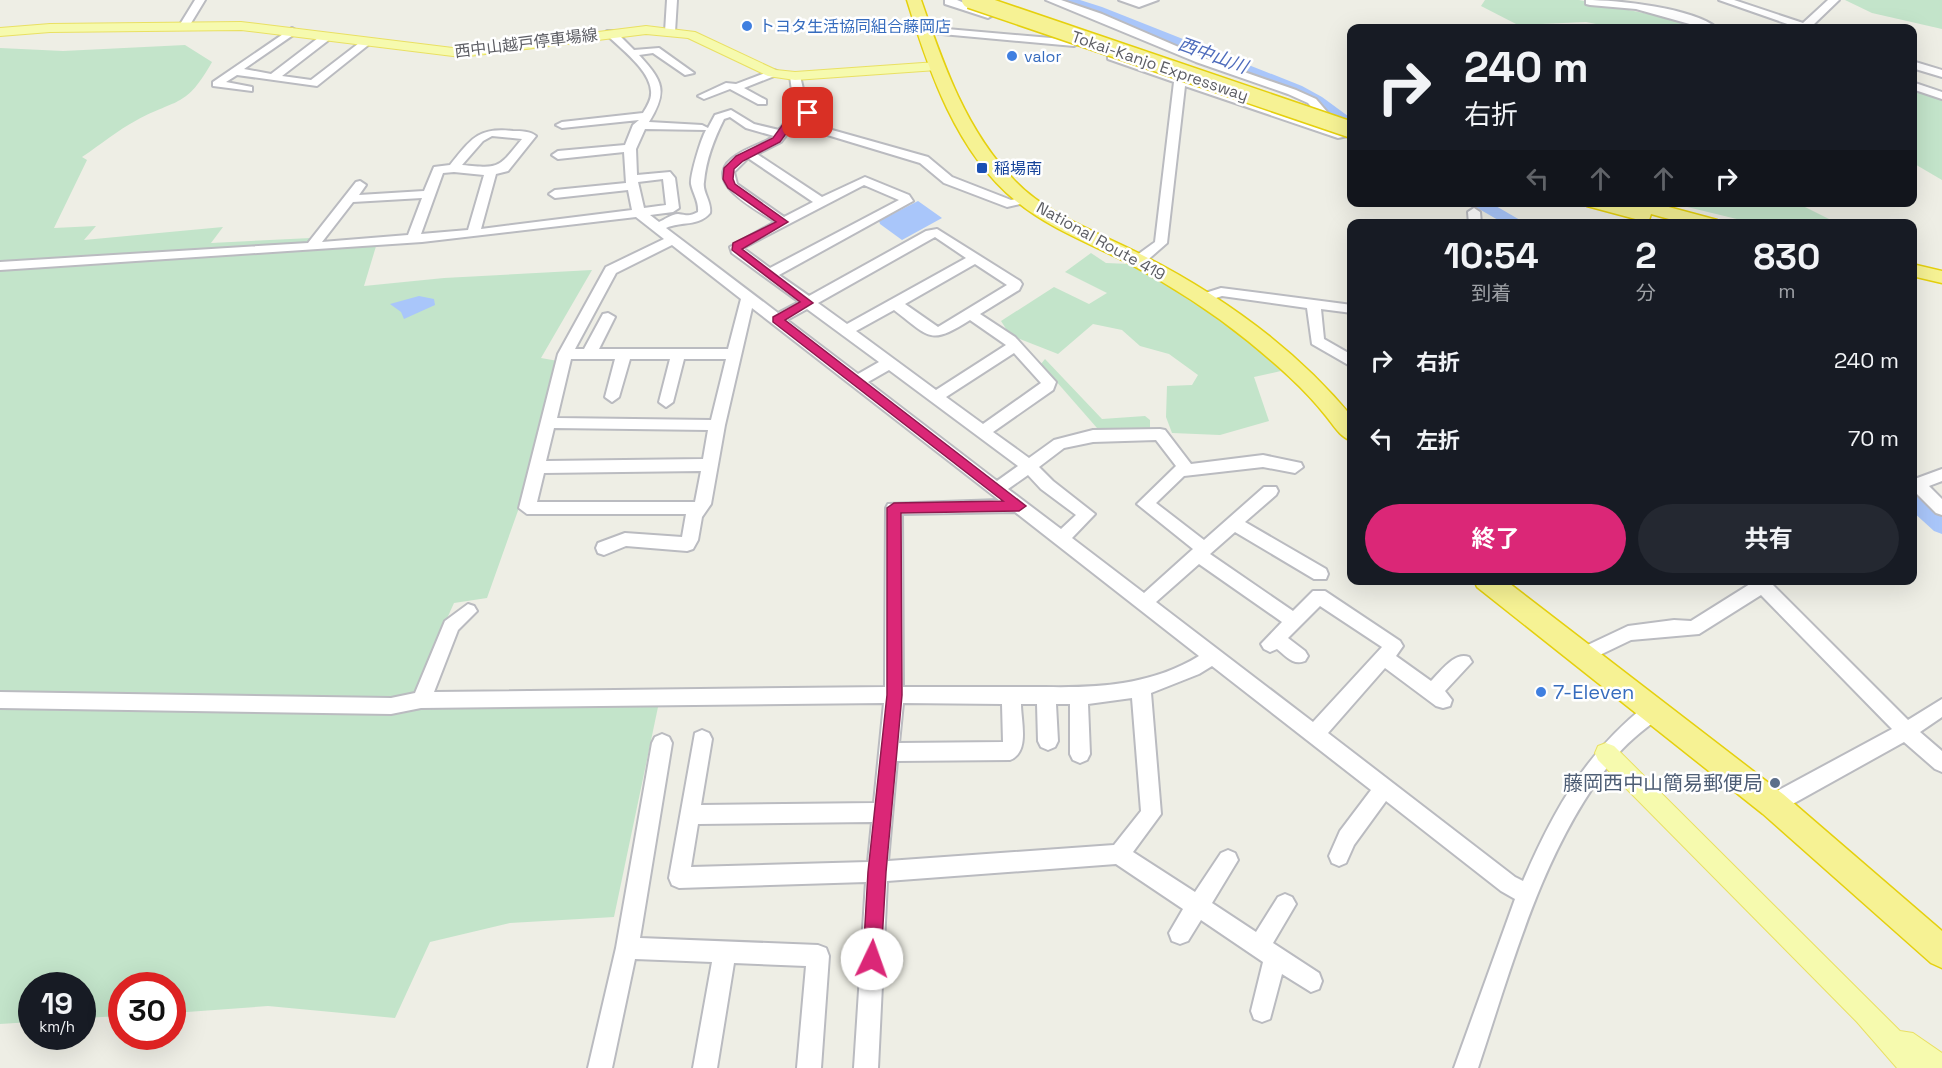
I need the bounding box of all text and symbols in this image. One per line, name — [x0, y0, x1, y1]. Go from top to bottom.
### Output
place label: トヨタ生活協同組合藤岡店 — [759, 16, 951, 37]
marker: トヨタ生活協同組合藤岡店 — [740, 19, 754, 33]
street label: 西中山越戸停車場線 — [453, 24, 599, 62]
street label: Tokai-Kanjo Expressway — [1069, 26, 1251, 106]
water label: 西中山川 — [1175, 32, 1253, 79]
text: 240 m — [1464, 41, 1589, 94]
place label: valor — [1024, 46, 1061, 67]
icon: right — [1365, 48, 1443, 126]
marker: valor — [1005, 49, 1019, 63]
pin — [782, 87, 833, 138]
icon: arrive — [791, 96, 824, 129]
text: 右折 — [1464, 97, 1518, 132]
place label: 稲場南 — [994, 158, 1042, 179]
marker: 稲場南 — [975, 161, 989, 175]
icon: left — [1521, 162, 1554, 195]
icon: ahead — [1584, 162, 1617, 195]
icon: ahead — [1647, 162, 1680, 195]
icon: right — [1710, 162, 1743, 195]
street label: National Route 419 — [1033, 197, 1169, 285]
text: 10:54 — [1444, 233, 1539, 279]
text: 2 — [1635, 233, 1657, 279]
text: 830 — [1753, 234, 1820, 280]
text: m — [1778, 278, 1795, 304]
text: 到着 — [1471, 280, 1511, 306]
text: 分 — [1636, 280, 1656, 306]
icon: right — [1365, 344, 1398, 377]
text: 240 m — [1834, 346, 1899, 374]
text: 右折 — [1416, 348, 1460, 376]
icon: left — [1365, 422, 1398, 455]
text: 70 m — [1848, 424, 1899, 452]
text: 左折 — [1416, 426, 1460, 454]
button: 終了 — [1365, 504, 1626, 573]
button: 共有 — [1638, 504, 1899, 573]
place label: 7-Eleven — [1553, 679, 1634, 705]
marker: 7-Eleven — [1534, 685, 1548, 699]
place label: 藤岡西中山簡易郵便局 — [1563, 770, 1763, 796]
marker: 藤岡西中山簡易郵便局 — [1768, 776, 1782, 790]
position arrow — [840, 927, 904, 991]
speed limit sign: 30 — [108, 972, 186, 1050]
text: 19 — [41, 984, 73, 1023]
text: km/h — [39, 1017, 75, 1036]

